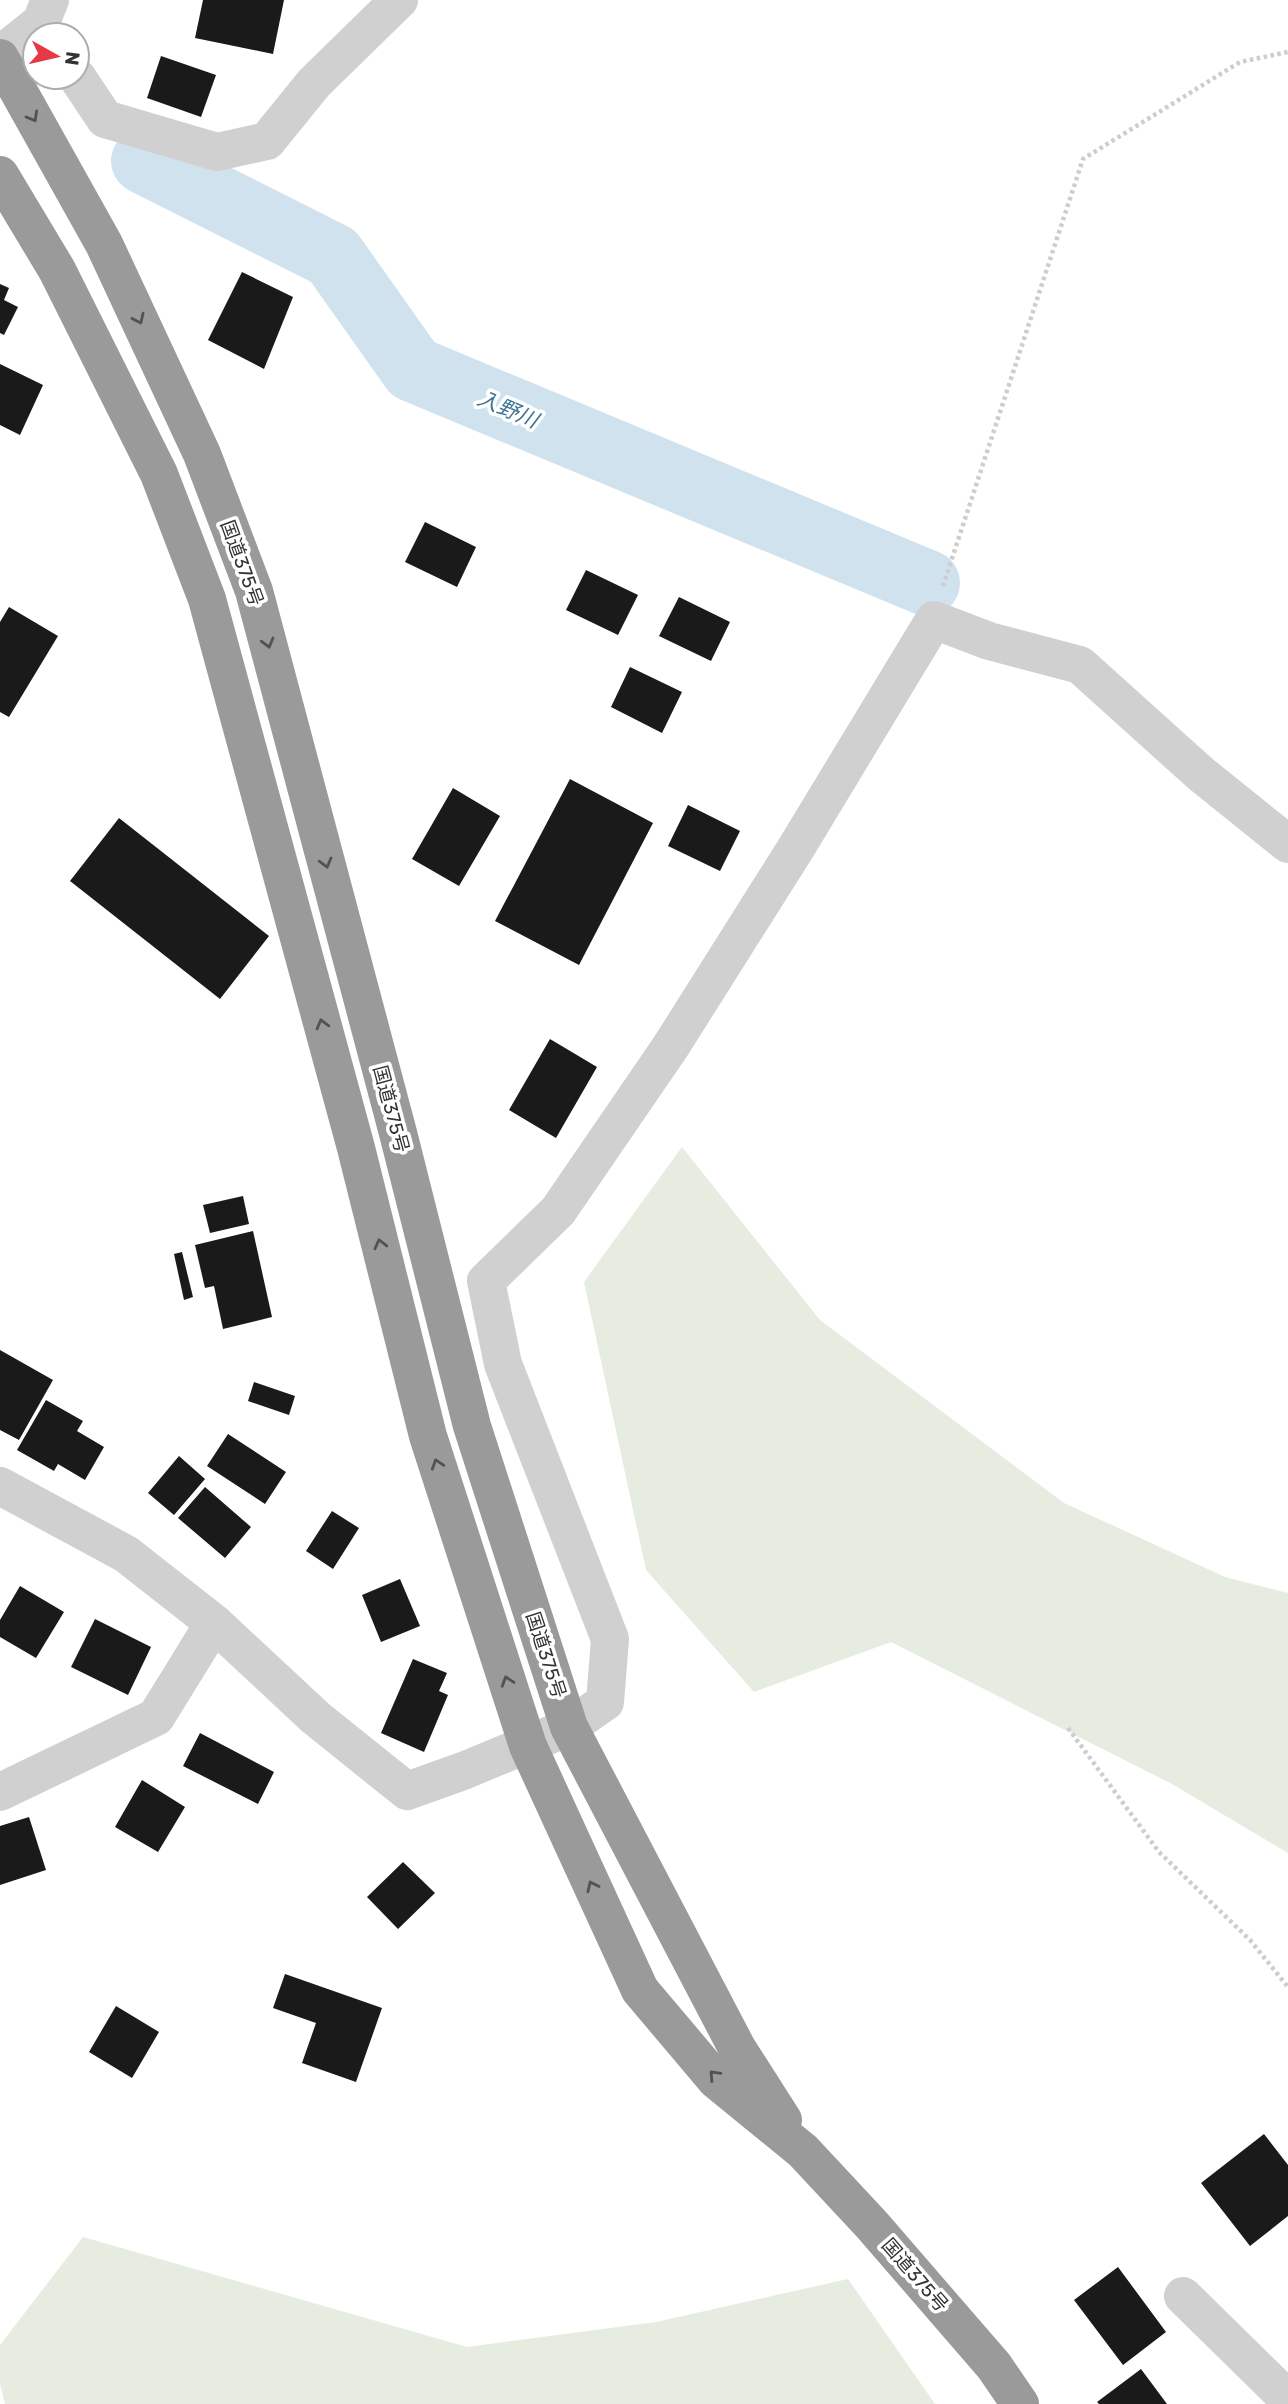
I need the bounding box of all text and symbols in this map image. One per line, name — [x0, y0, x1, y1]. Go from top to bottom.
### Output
north arrow — [21, 21, 91, 91]
text: N — [60, 50, 85, 67]
one-way arrow — [25, 110, 38, 123]
one-way arrow — [131, 312, 145, 324]
water label: 入野川 — [474, 385, 544, 434]
street label: 国道375号 — [216, 517, 268, 609]
one-way arrow — [260, 637, 274, 649]
one-way arrow — [318, 857, 332, 869]
one-way arrow — [316, 1018, 331, 1030]
street label: 国道375号 — [368, 1063, 414, 1155]
one-way arrow — [374, 1238, 388, 1250]
one-way arrow — [430, 1459, 445, 1471]
street label: 国道375号 — [521, 1609, 571, 1701]
one-way arrow — [500, 1675, 515, 1687]
one-way arrow — [586, 1880, 600, 1893]
one-way arrow — [709, 2071, 722, 2084]
street label: 国道375号 — [877, 2234, 953, 2316]

